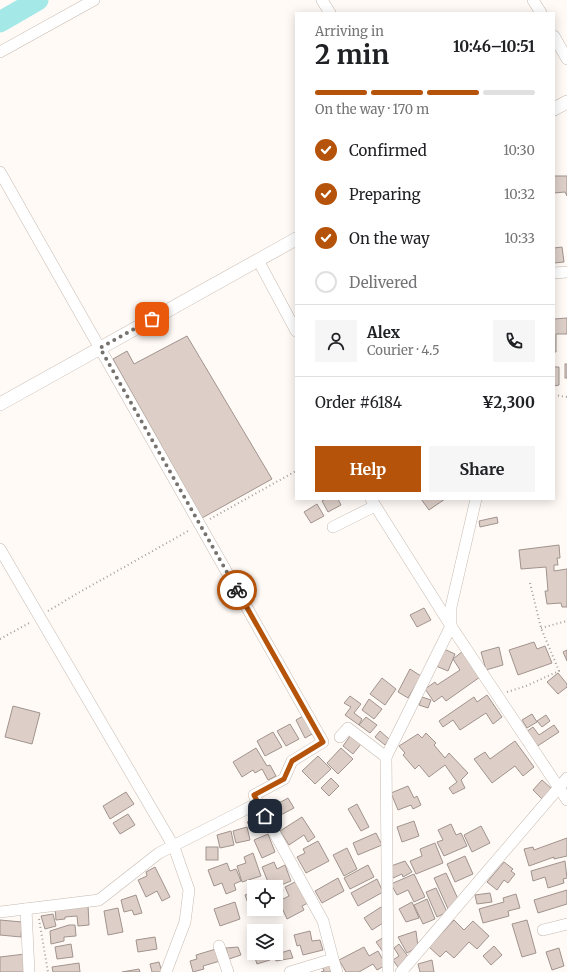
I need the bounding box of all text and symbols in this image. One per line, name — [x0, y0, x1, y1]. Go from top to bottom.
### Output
text: Arriving in — [315, 23, 384, 40]
text: 10:46–10:51 — [453, 37, 535, 56]
text: 2 min — [315, 38, 389, 71]
text: On the way · 170 m — [315, 101, 429, 118]
icon: check — [315, 139, 337, 161]
text: Confirmed — [349, 141, 427, 160]
text: 10:30 — [503, 142, 535, 159]
icon: check — [315, 183, 337, 205]
text: Preparing — [349, 185, 421, 204]
text: 10:32 — [504, 186, 535, 203]
icon: check — [315, 227, 337, 249]
text: On the way — [349, 229, 430, 248]
text: 10:33 — [505, 230, 535, 247]
text: Delivered — [349, 273, 417, 292]
pin — [135, 302, 169, 336]
icon: bag — [141, 308, 163, 330]
button: person — [315, 320, 357, 362]
button: phone — [493, 320, 535, 362]
text: Alex — [367, 323, 400, 342]
text: Courier · 4.5 — [367, 342, 440, 359]
text: Order #6184 — [315, 393, 402, 412]
text: ¥2,300 — [482, 393, 535, 412]
button: Help — [315, 446, 421, 492]
button: Share — [429, 446, 535, 492]
courier — [217, 570, 257, 610]
icon: bike — [226, 579, 248, 601]
pin — [248, 799, 282, 833]
icon: home — [254, 805, 276, 827]
map controls — [247, 880, 283, 960]
button: locate — [247, 880, 283, 916]
button: layers — [247, 924, 283, 960]

